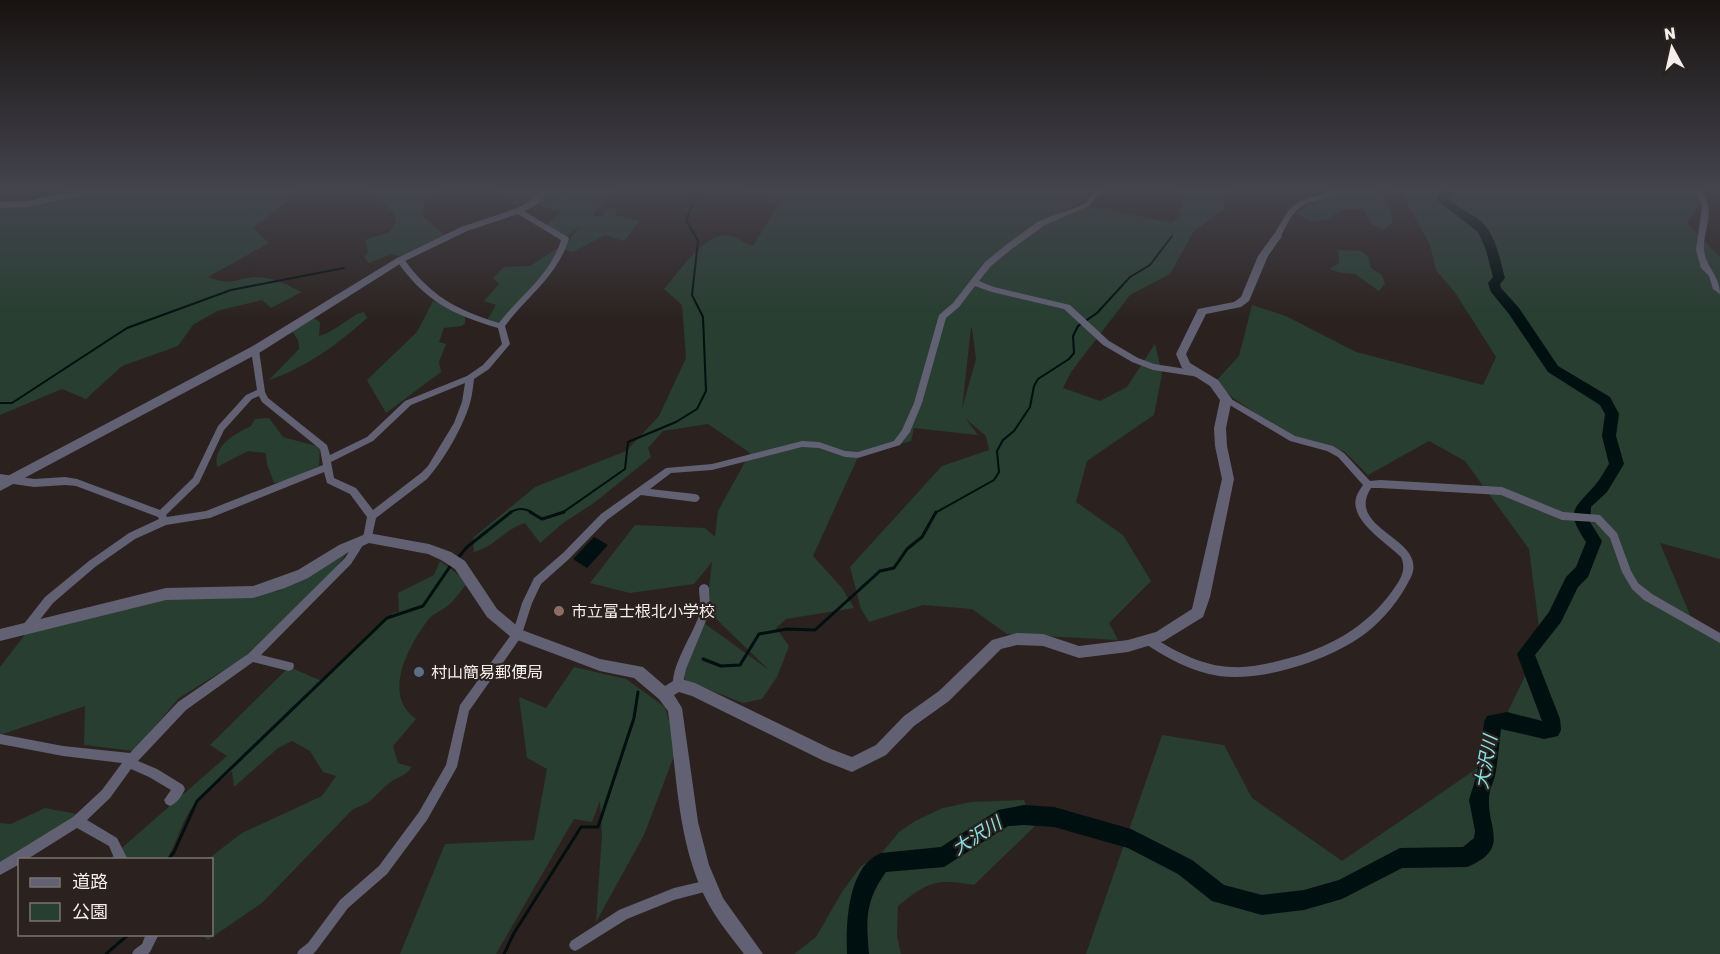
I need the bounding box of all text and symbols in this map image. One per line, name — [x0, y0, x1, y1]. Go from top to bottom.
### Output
north arrow — [1642, 18, 1702, 78]
text: N — [1663, 23, 1677, 44]
place label: 市立富士根北小学校 — [571, 602, 715, 621]
marker: 市立富士根北小学校 — [552, 604, 566, 618]
place label: 村山簡易郵便局 — [431, 663, 543, 682]
marker: 村山簡易郵便局 — [412, 665, 426, 679]
water label: 大沢川 — [1470, 732, 1502, 790]
water label: 大沢川 — [948, 811, 1007, 860]
legend — [18, 858, 213, 936]
text: 道路 — [72, 871, 108, 893]
text: 公園 — [72, 901, 108, 923]

